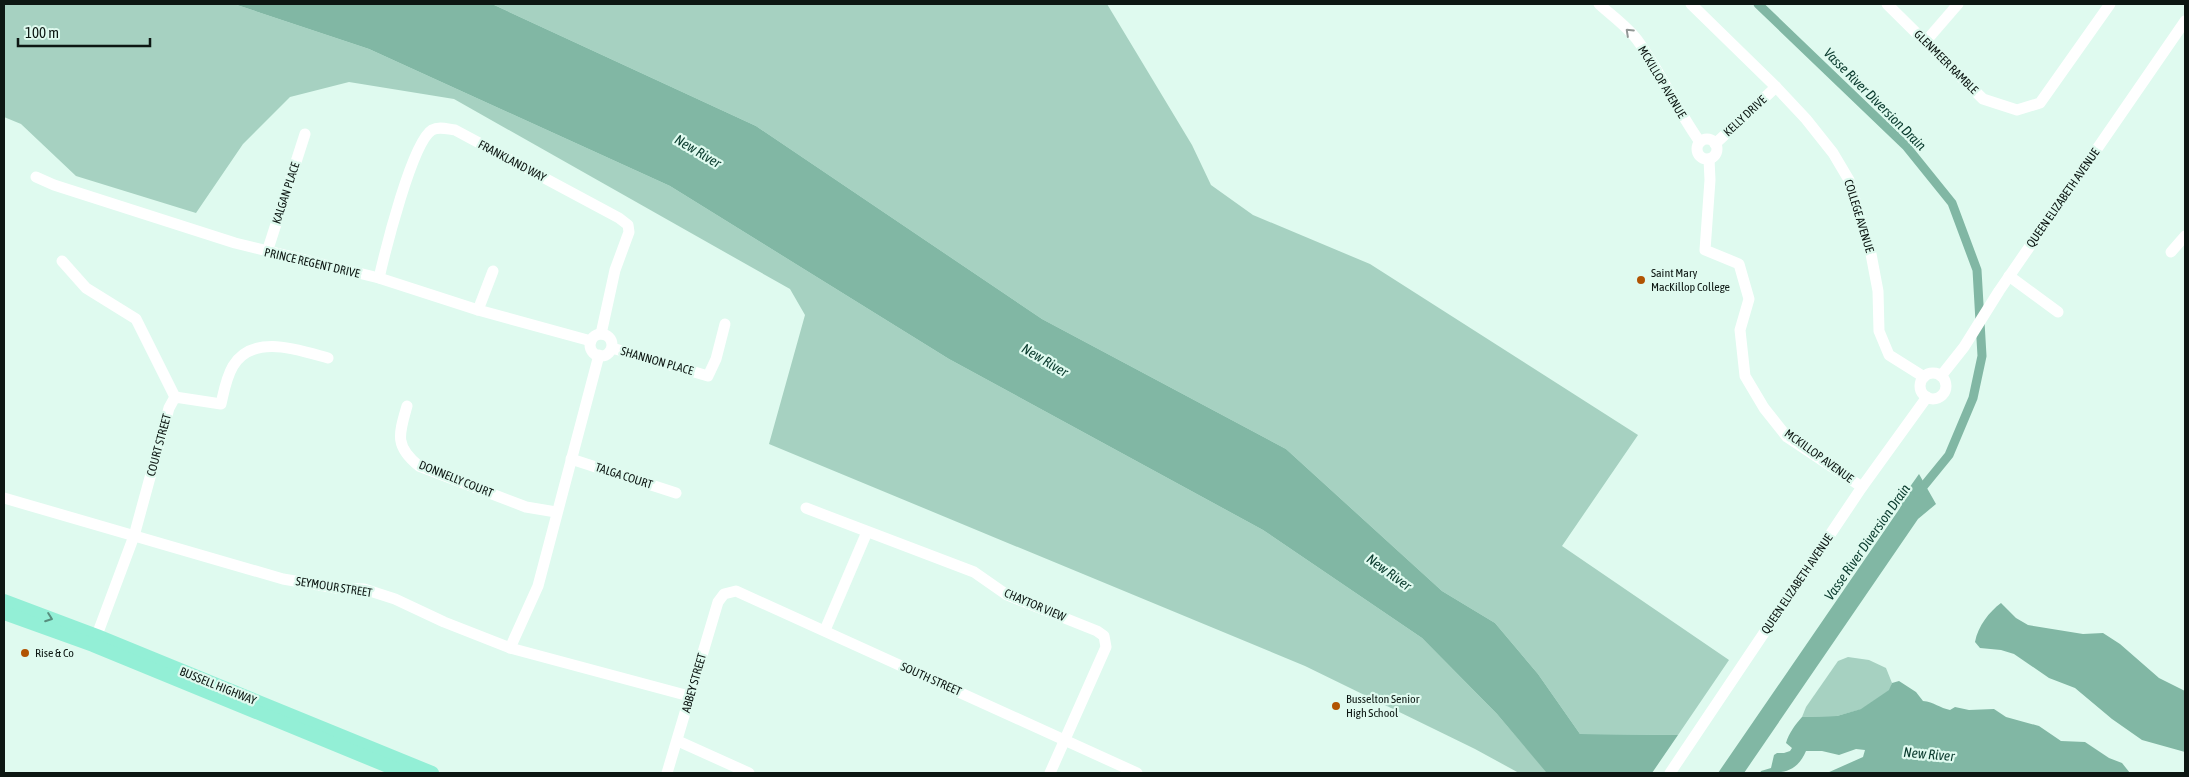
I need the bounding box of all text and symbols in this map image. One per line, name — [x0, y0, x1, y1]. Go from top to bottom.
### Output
scale bar — [18, 15, 150, 47]
text: 100 m — [25, 24, 59, 41]
street label: GLENMEER RAMBLE — [1911, 27, 1981, 97]
one-way arrow — [1625, 29, 1634, 38]
street label: MCKILLOP AVENUE — [1635, 43, 1689, 121]
water label: Vasse River Diversion Drain — [1821, 45, 1930, 154]
street label: KELLY DRIVE — [1721, 93, 1769, 139]
water label: New River — [672, 131, 725, 171]
street label: FRANKLAND WAY — [476, 137, 549, 185]
street label: QUEEN ELIZABETH AVENUE — [2024, 146, 2102, 250]
street label: KALGAN PLACE — [269, 160, 303, 226]
street label: COLLEGE AVENUE — [1841, 178, 1877, 254]
street label: PRINCE REGENT DRIVE — [263, 245, 361, 281]
place label: Saint Mary MacKillop College — [1651, 266, 1730, 294]
marker: Saint Mary MacKillop College — [1635, 274, 1647, 286]
water label: New River — [1019, 340, 1072, 380]
street label: SHANNON PLACE — [619, 344, 695, 378]
street label: COURT STREET — [144, 412, 174, 478]
street label: MCKILLOP AVENUE — [1782, 426, 1856, 486]
street label: DONNELLY COURT — [417, 458, 496, 501]
street label: TALGA COURT — [594, 460, 655, 492]
water label: Vasse River Diversion Drain — [1821, 481, 1913, 603]
street label: QUEEN ELIZABETH AVENUE — [1758, 531, 1836, 637]
water label: New River — [1364, 551, 1415, 594]
street label: SEYMOUR STREET — [295, 574, 374, 600]
street label: CHAYTOR VIEW — [1002, 586, 1068, 624]
one-way arrow — [45, 612, 53, 622]
place label: Rise & Co — [35, 646, 74, 660]
marker: Rise & Co — [19, 647, 31, 659]
street label: ABBEY STREET — [679, 651, 709, 714]
street label: SOUTH STREET — [899, 659, 964, 699]
street label: BUSSELL HIGHWAY — [178, 664, 259, 708]
place label: Busselton Senior High School — [1346, 692, 1420, 720]
marker: Busselton Senior High School — [1330, 700, 1342, 712]
water label: New River — [1903, 744, 1956, 764]

